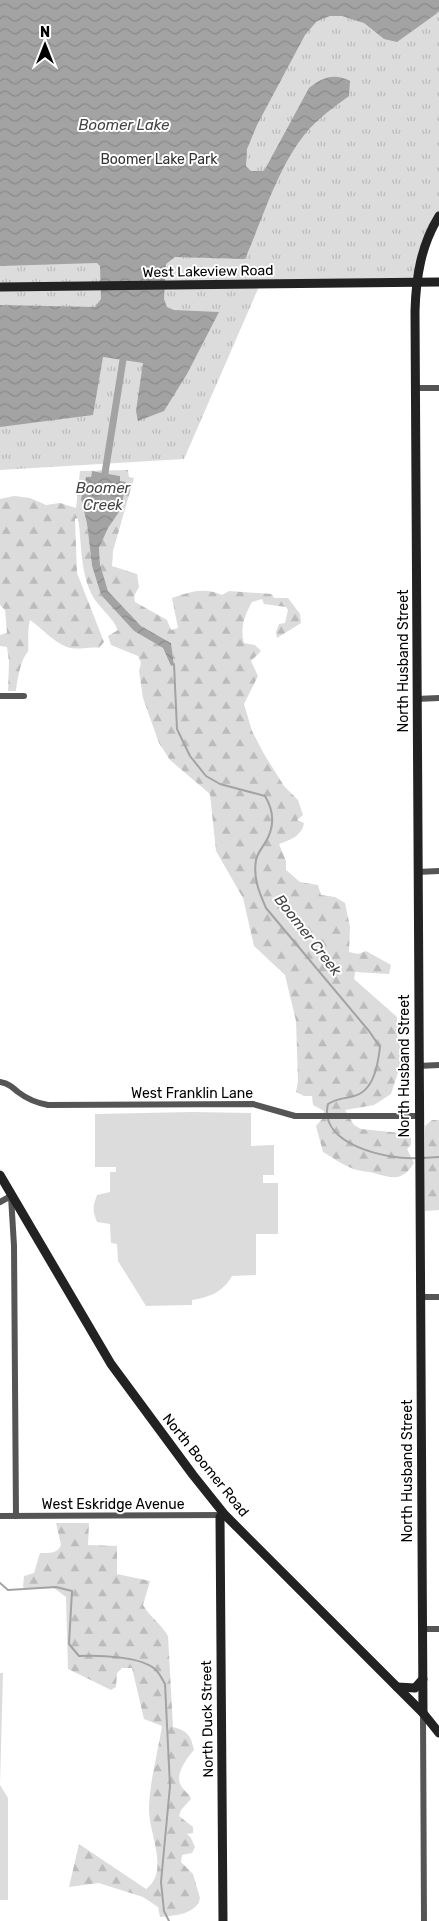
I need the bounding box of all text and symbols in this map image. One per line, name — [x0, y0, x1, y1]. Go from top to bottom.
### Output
north arrow — [20, 20, 70, 70]
text: N — [40, 24, 50, 41]
water label: Boomer Lake — [79, 116, 170, 134]
park label: Boomer Lake Park — [100, 151, 218, 168]
street label: West Lakeview Road — [142, 262, 274, 281]
water label: Boomer Creek — [76, 479, 132, 514]
street label: North Husband Street — [395, 589, 412, 732]
water label: Boomer Creek — [271, 891, 345, 979]
street label: North Husband Street — [396, 994, 413, 1137]
street label: West Franklin Lane — [131, 1085, 253, 1102]
street label: North Husband Street — [399, 1399, 416, 1542]
street label: North Boomer Road — [159, 1410, 252, 1520]
street label: West Eskridge Avenue — [42, 1496, 185, 1513]
street label: North Duck Street — [198, 1660, 217, 1778]

